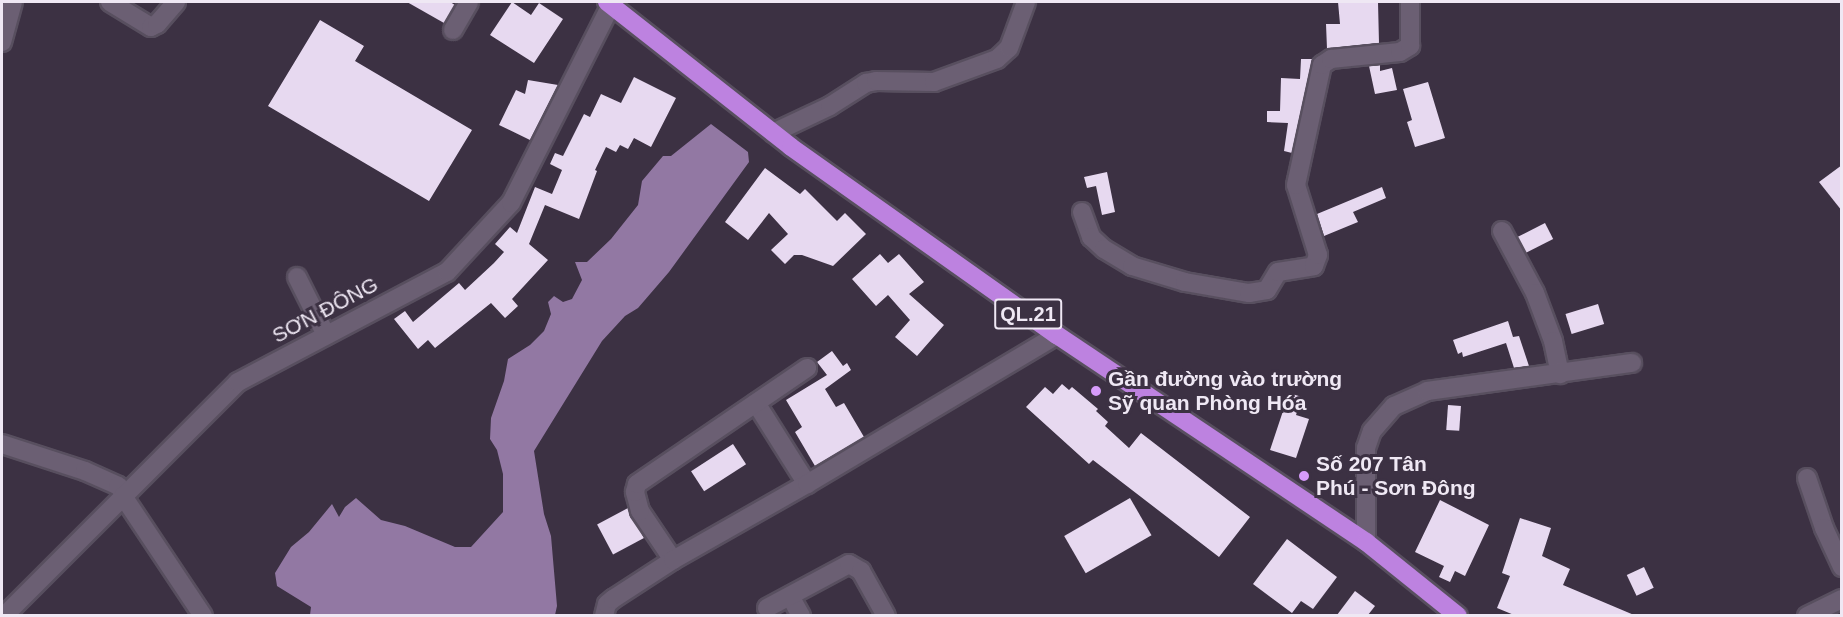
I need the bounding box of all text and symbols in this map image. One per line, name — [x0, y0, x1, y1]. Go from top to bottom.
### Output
street label: SƠN ĐÔNG — [268, 272, 382, 348]
road number: QL.21 — [994, 297, 1062, 331]
place label: Gần đường vào trường Sỹ quan Phòng Hóa — [1108, 366, 1342, 416]
marker: Gần đường vào trường Sỹ quan Phòng Hóa — [1089, 384, 1103, 398]
place label: Số 207 Tân Phú - Sơn Đông — [1316, 451, 1476, 501]
marker: Số 207 Tân Phú - Sơn Đông — [1297, 469, 1311, 483]

